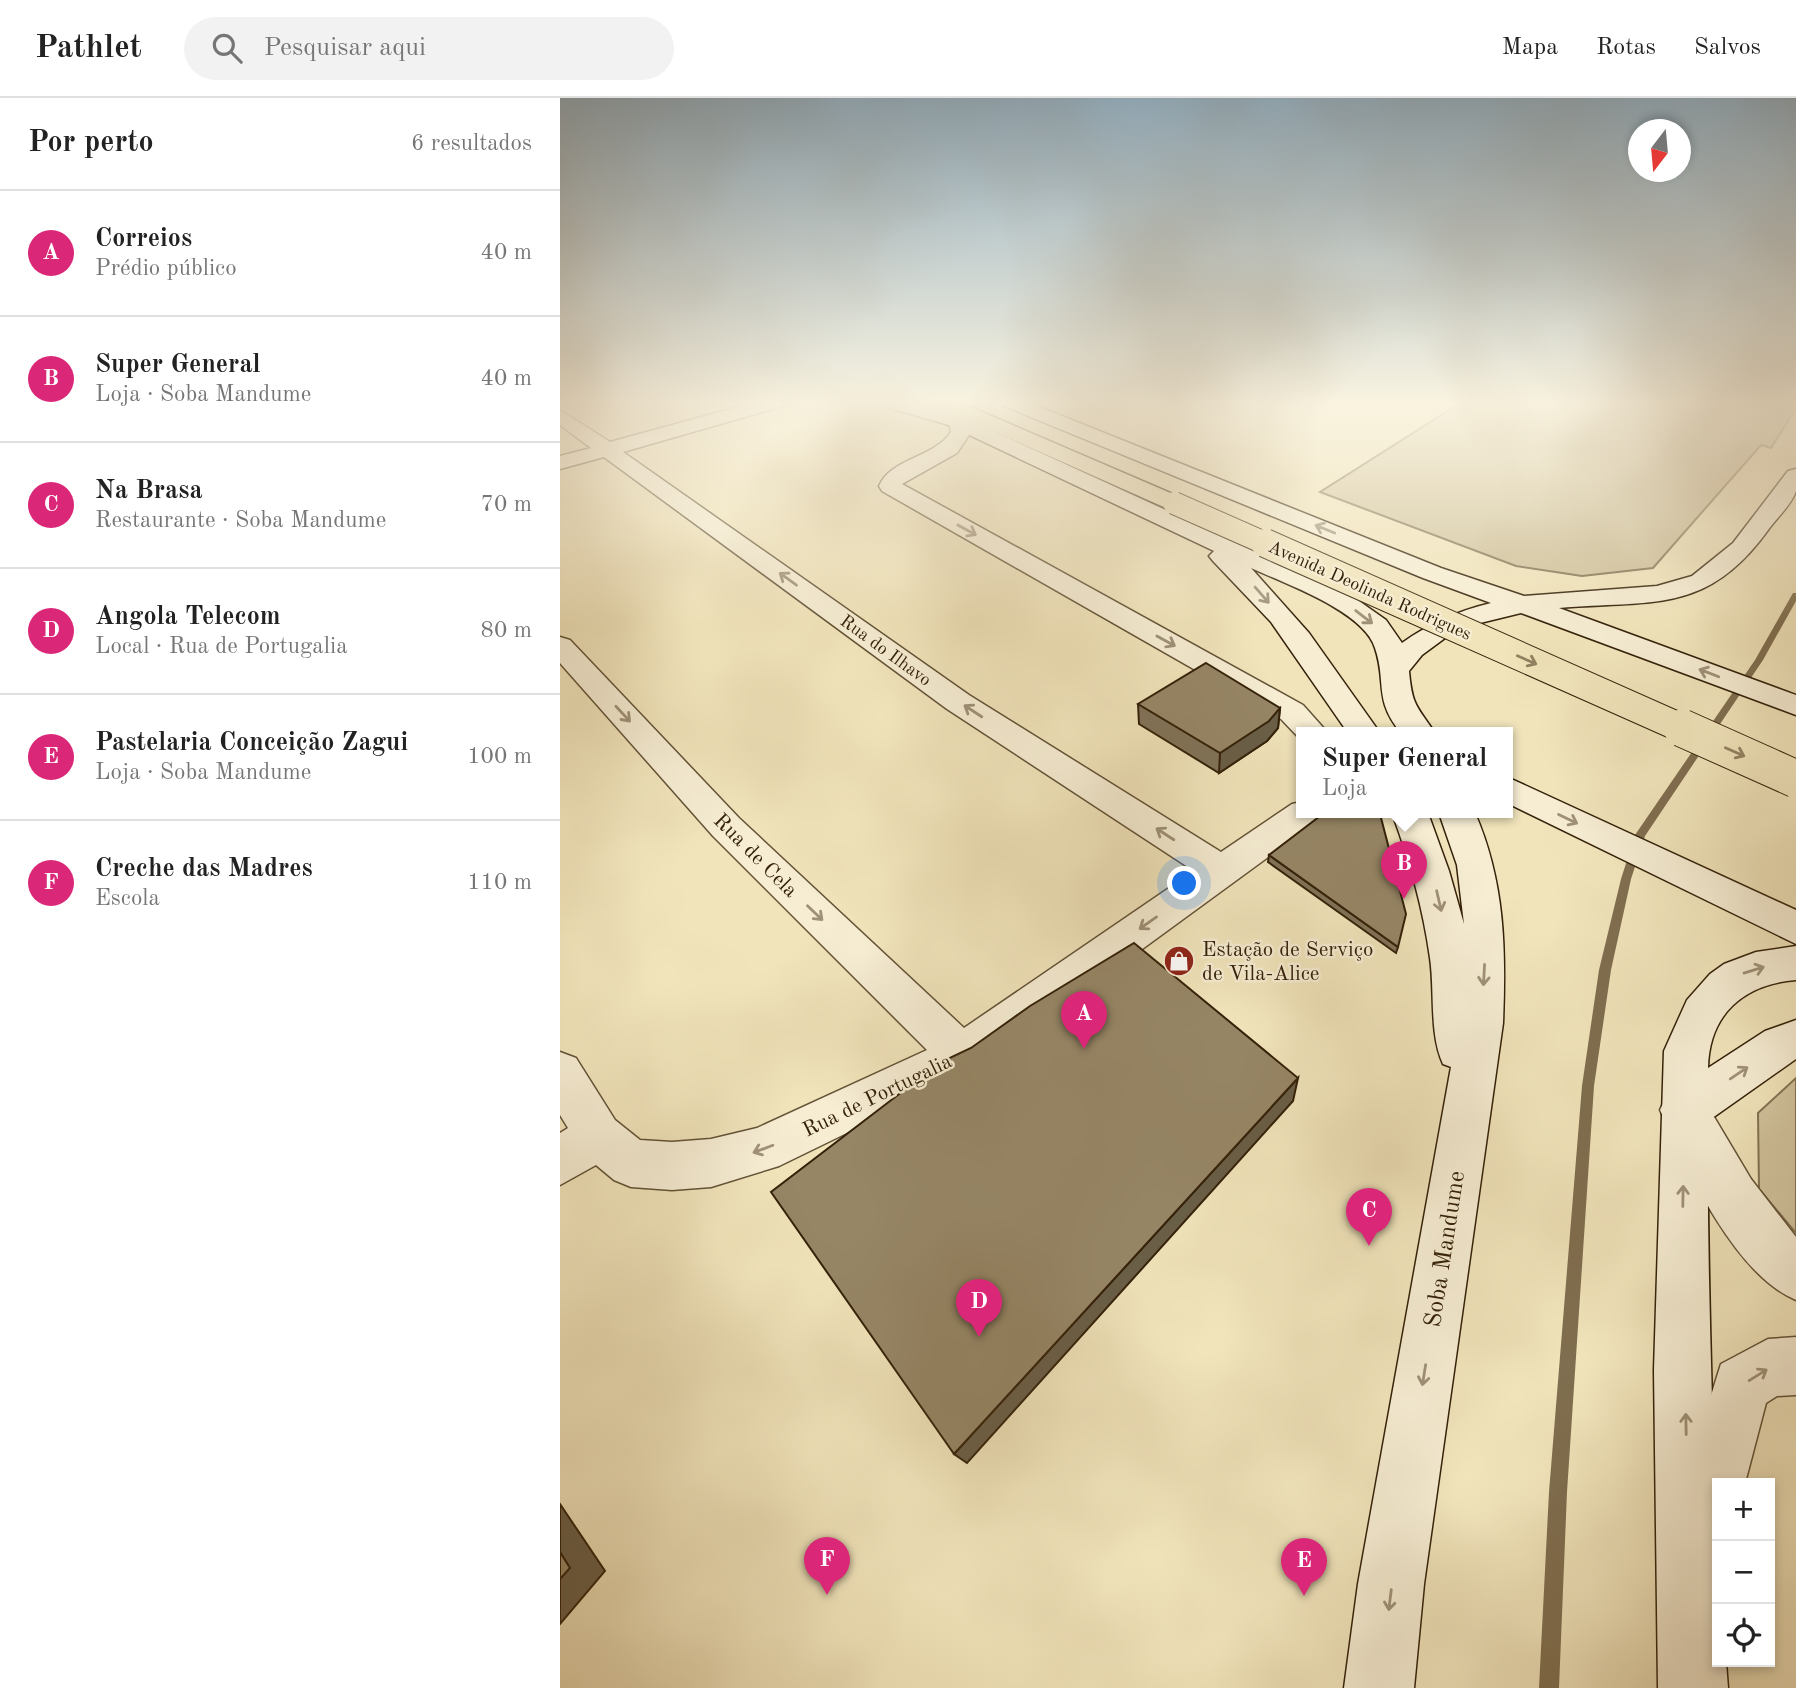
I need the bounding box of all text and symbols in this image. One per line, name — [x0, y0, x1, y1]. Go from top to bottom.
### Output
search box — [184, 17, 674, 80]
icon: search — [208, 29, 246, 67]
text: Pathlet — [35, 32, 142, 65]
text: Pesquisar aqui — [264, 35, 426, 61]
text: Mapa — [1502, 36, 1558, 60]
text: Rotas — [1596, 36, 1656, 60]
text: Salvos — [1694, 36, 1761, 60]
north arrow — [1628, 119, 1691, 182]
text: Por perto — [28, 128, 154, 158]
text: 6 resultados — [411, 132, 532, 155]
text: Correios — [95, 226, 192, 252]
text: A — [42, 241, 60, 264]
text: 40 m — [481, 241, 532, 264]
text: Prédio público — [95, 257, 237, 280]
text: Super General — [95, 352, 261, 378]
text: B — [43, 367, 59, 390]
text: 40 m — [481, 367, 532, 390]
text: Loja · Soba Mandume — [95, 383, 311, 406]
text: Na Brasa — [95, 478, 203, 504]
text: C — [43, 493, 59, 516]
text: 70 m — [481, 493, 532, 516]
text: Restaurante · Soba Mandume — [95, 509, 386, 532]
one-way arrow — [1315, 522, 1336, 535]
one-way arrow — [957, 523, 977, 537]
street label: Avenida Deolinda Rodrigues — [1265, 538, 1474, 644]
one-way arrow — [779, 572, 798, 586]
one-way arrow — [1254, 586, 1270, 604]
text: Angola Telecom — [95, 604, 281, 630]
one-way arrow — [1354, 609, 1372, 624]
street label: Rua do Ilhavo — [837, 612, 934, 690]
text: D — [42, 619, 60, 642]
text: 80 m — [481, 619, 532, 642]
one-way arrow — [1155, 634, 1175, 648]
text: Local · Rua de Portugalia — [95, 635, 348, 658]
one-way arrow — [1516, 654, 1538, 667]
one-way arrow — [1699, 665, 1721, 678]
one-way arrow — [964, 704, 983, 719]
one-way arrow — [614, 705, 631, 722]
popup — [1296, 727, 1513, 818]
text: Pastelaria Conceição Zagui — [95, 730, 408, 756]
text: E — [43, 745, 59, 768]
text: 100 m — [467, 745, 532, 768]
text: Super General — [1322, 746, 1487, 772]
one-way arrow — [1724, 746, 1746, 759]
text: Loja · Soba Mandume — [95, 761, 311, 784]
text: Loja — [1322, 777, 1367, 800]
street label: Rua de Cela — [709, 810, 801, 902]
one-way arrow — [1558, 813, 1578, 827]
one-way arrow — [1155, 827, 1175, 841]
pin: B — [1381, 841, 1427, 899]
text: Creche das Madres — [95, 856, 313, 882]
your location — [1167, 866, 1201, 900]
text: F — [43, 871, 59, 894]
text: 110 m — [467, 871, 532, 894]
text: Escola — [95, 887, 160, 910]
one-way arrow — [1433, 889, 1446, 912]
one-way arrow — [806, 904, 823, 921]
one-way arrow — [1139, 916, 1158, 930]
place label: Estação de Serviço de Vila-Alice — [1202, 940, 1373, 985]
shop icon: Estação de Serviço de Vila-Alice — [1162, 944, 1196, 978]
one-way arrow — [1477, 963, 1490, 986]
one-way arrow — [1743, 963, 1765, 976]
pin: A — [1061, 991, 1107, 1049]
street label: Rua de Portugalia — [800, 1051, 956, 1142]
one-way arrow — [1729, 1066, 1748, 1081]
one-way arrow — [753, 1143, 774, 1156]
street label: Soba Mandume — [1422, 1169, 1470, 1329]
one-way arrow — [1676, 1185, 1690, 1208]
pin: C — [1346, 1188, 1392, 1246]
pin: D — [956, 1279, 1002, 1337]
one-way arrow — [1417, 1363, 1430, 1386]
one-way arrow — [1748, 1367, 1767, 1382]
one-way arrow — [1679, 1413, 1693, 1436]
map controls — [1712, 1478, 1775, 1667]
button: + — [1712, 1478, 1775, 1541]
pin: F — [804, 1537, 850, 1595]
pin: E — [1281, 1538, 1327, 1596]
button: − — [1712, 1541, 1775, 1604]
one-way arrow — [1383, 1588, 1396, 1610]
button: locate — [1712, 1604, 1775, 1667]

